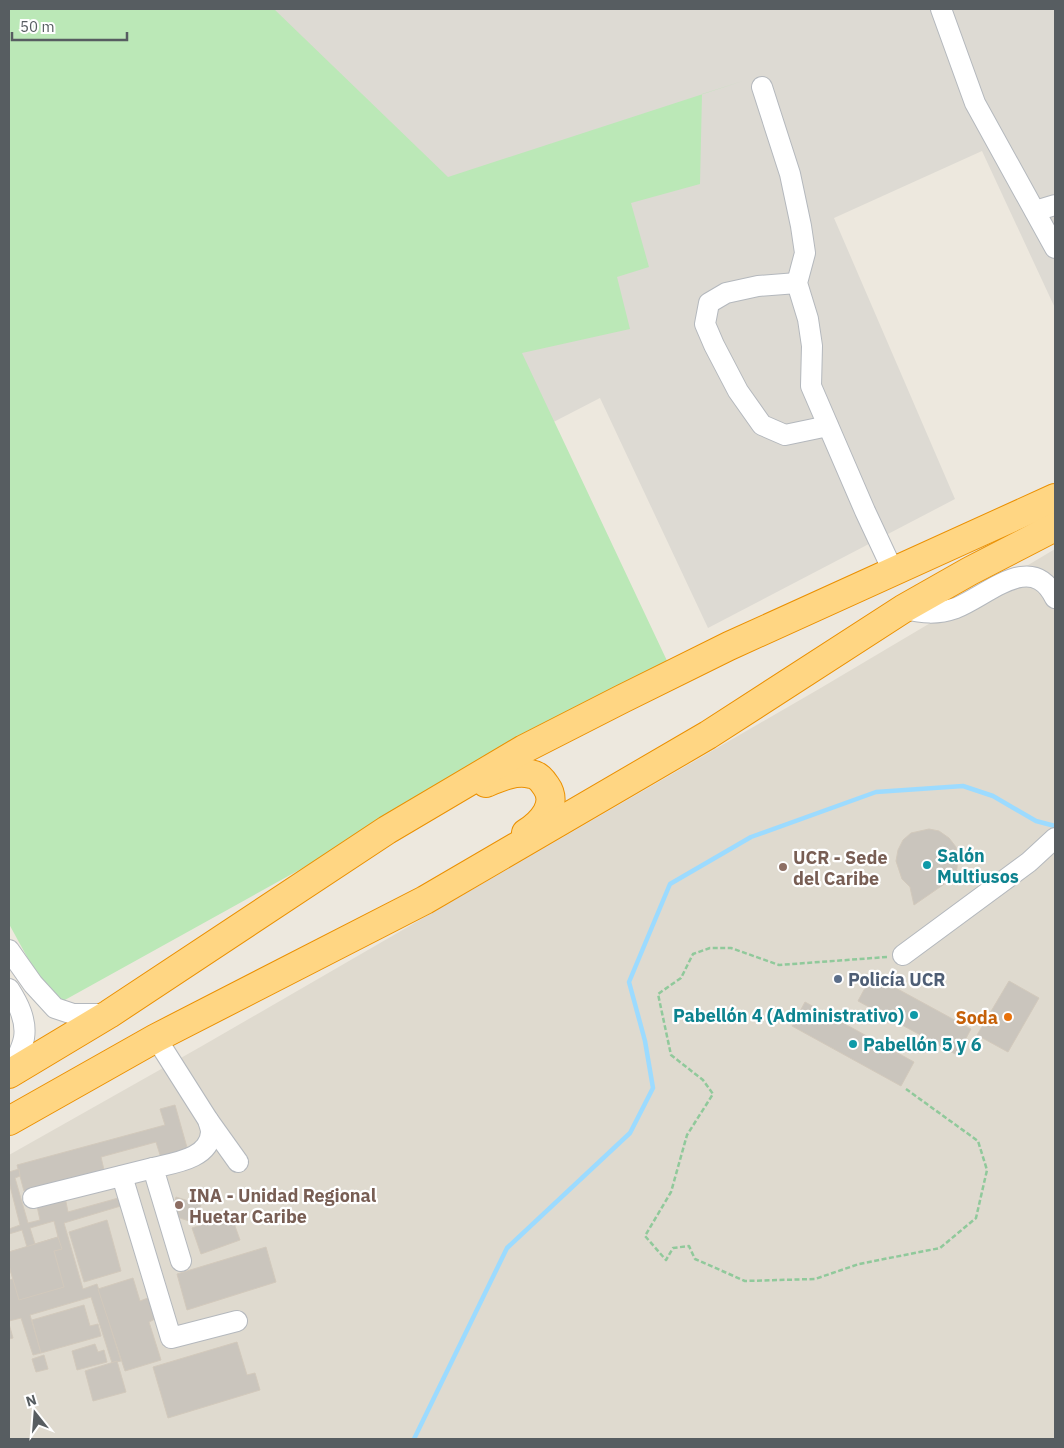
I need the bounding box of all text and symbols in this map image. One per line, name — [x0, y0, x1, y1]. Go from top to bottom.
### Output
scale bar — [12, 10, 128, 42]
text: 50 m — [20, 17, 55, 36]
place label: Salón Multiusos — [937, 844, 1019, 888]
place label: UCR - Sede del Caribe — [793, 846, 888, 890]
marker: Salón Multiusos — [921, 859, 933, 871]
marker: UCR - Sede del Caribe — [777, 861, 789, 873]
place label: Policía UCR — [848, 968, 946, 991]
marker: Policía UCR — [832, 973, 844, 985]
place label: Pabellón 4 (Administrativo) — [673, 1004, 904, 1027]
place label: Soda — [955, 1006, 998, 1029]
marker: Pabellón 4 (Administrativo) — [908, 1009, 920, 1021]
marker: Soda — [1002, 1011, 1014, 1023]
place label: Pabellón 5 y 6 — [863, 1033, 982, 1056]
marker: Pabellón 5 y 6 — [847, 1038, 859, 1050]
place label: INA - Unidad Regional Huetar Caribe — [189, 1184, 377, 1228]
marker: INA - Unidad Regional Huetar Caribe — [173, 1199, 185, 1211]
north arrow — [10, 1388, 60, 1438]
text: N — [24, 1390, 39, 1411]

